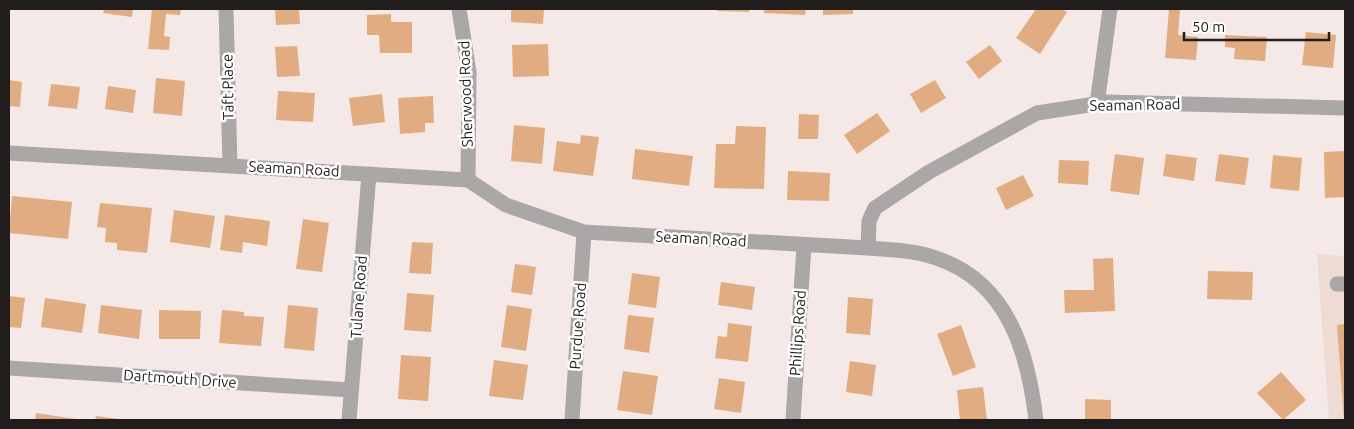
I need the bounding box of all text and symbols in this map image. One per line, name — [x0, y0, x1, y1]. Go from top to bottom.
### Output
scale bar — [1184, 10, 1329, 42]
text: 50 m — [1192, 18, 1225, 35]
street label: Sherwood Road — [455, 40, 476, 148]
street label: Taft Place — [218, 54, 237, 120]
street label: Seaman Road — [1089, 95, 1181, 114]
street label: Seaman Road — [248, 158, 340, 179]
street label: Seaman Road — [655, 228, 747, 249]
street label: Tulane Road — [347, 255, 370, 339]
street label: Purdue Road — [566, 282, 589, 370]
street label: Phillips Road — [786, 289, 809, 376]
street label: Dartmouth Drive — [123, 366, 237, 391]

